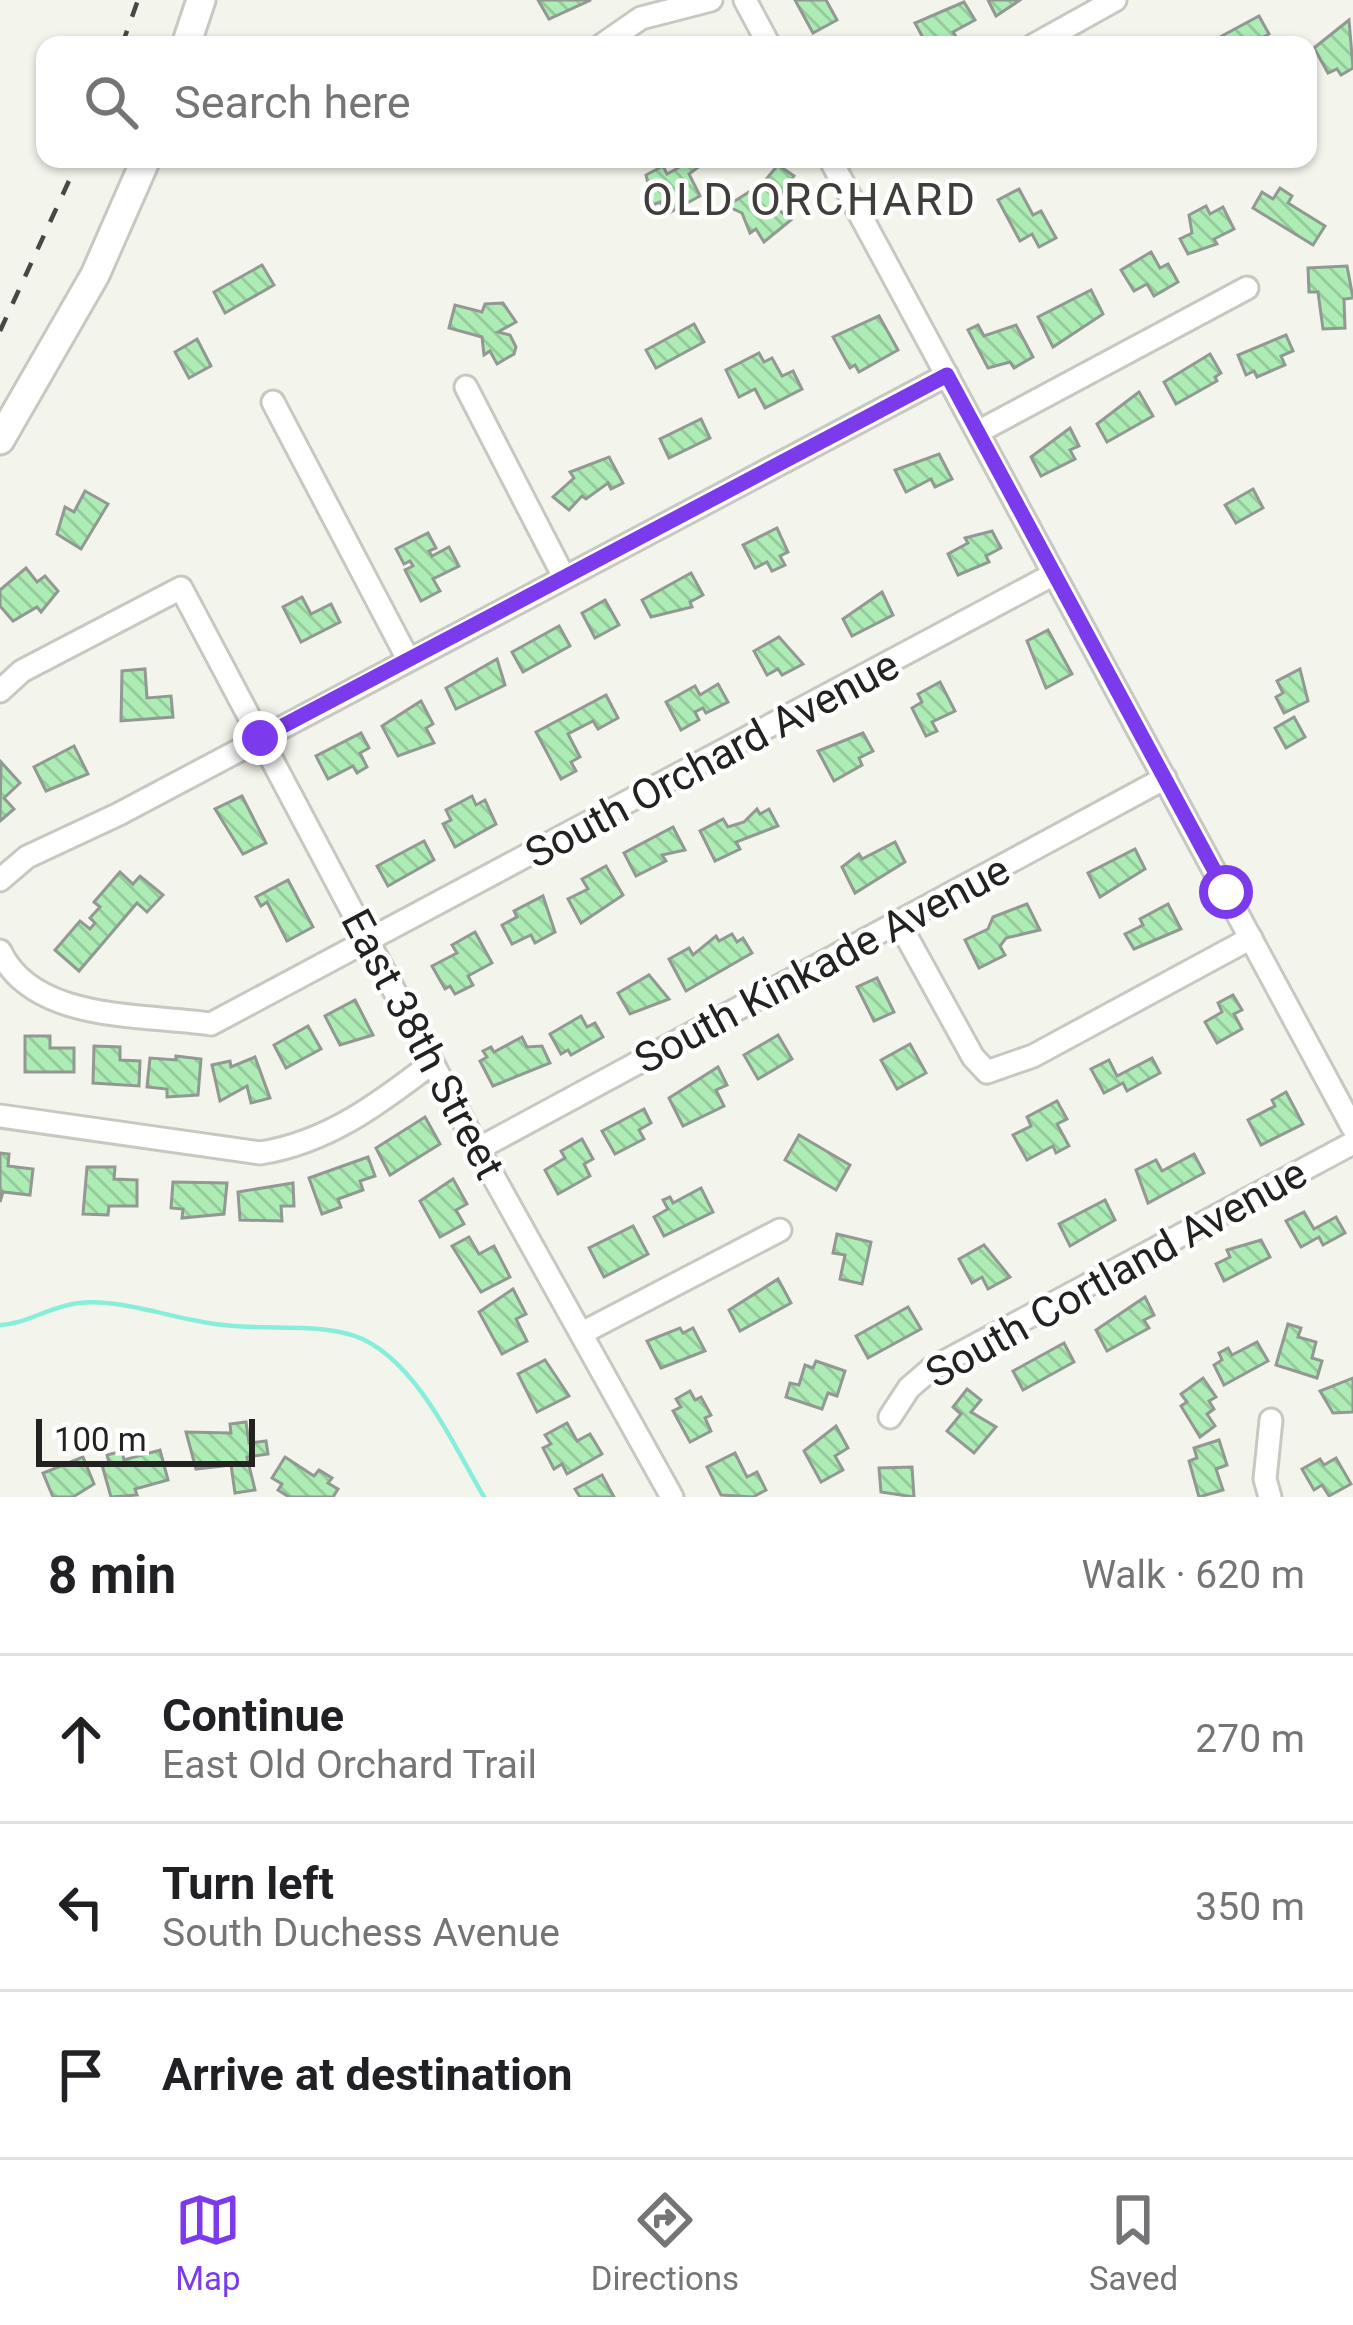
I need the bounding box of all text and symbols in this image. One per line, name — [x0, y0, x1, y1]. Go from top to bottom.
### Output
search box — [36, 36, 1317, 168]
icon: search — [78, 69, 144, 135]
text: Search here — [174, 76, 411, 129]
district label: OLD ORCHARD — [642, 173, 978, 226]
street label: South Orchard Avenue — [517, 640, 907, 878]
route end — [233, 711, 287, 765]
street label: South Kinkade Avenue — [626, 844, 1018, 1084]
route start — [1199, 865, 1253, 919]
street label: East 38th Street — [331, 901, 515, 1187]
street label: South Cortland Avenue — [917, 1148, 1315, 1398]
scale bar — [36, 1413, 255, 1466]
text: 100 m — [54, 1420, 147, 1459]
text: 8 min — [48, 1546, 176, 1605]
text: Walk · 620 m — [1081, 1552, 1305, 1598]
text: Continue — [162, 1689, 344, 1742]
icon: ahead — [48, 1706, 114, 1772]
text: 270 m — [1195, 1716, 1305, 1762]
text: East Old Orchard Trail — [162, 1742, 537, 1788]
text: Turn left — [162, 1857, 334, 1910]
icon: left — [48, 1874, 114, 1940]
text: 350 m — [1195, 1884, 1305, 1930]
text: South Duchess Avenue — [162, 1910, 560, 1956]
icon: arrive — [48, 2042, 114, 2108]
text: Arrive at destination — [162, 2048, 573, 2101]
tab: Map — [175, 2187, 241, 2298]
tab: Directions — [591, 2187, 739, 2298]
tab: Saved — [1089, 2187, 1178, 2298]

